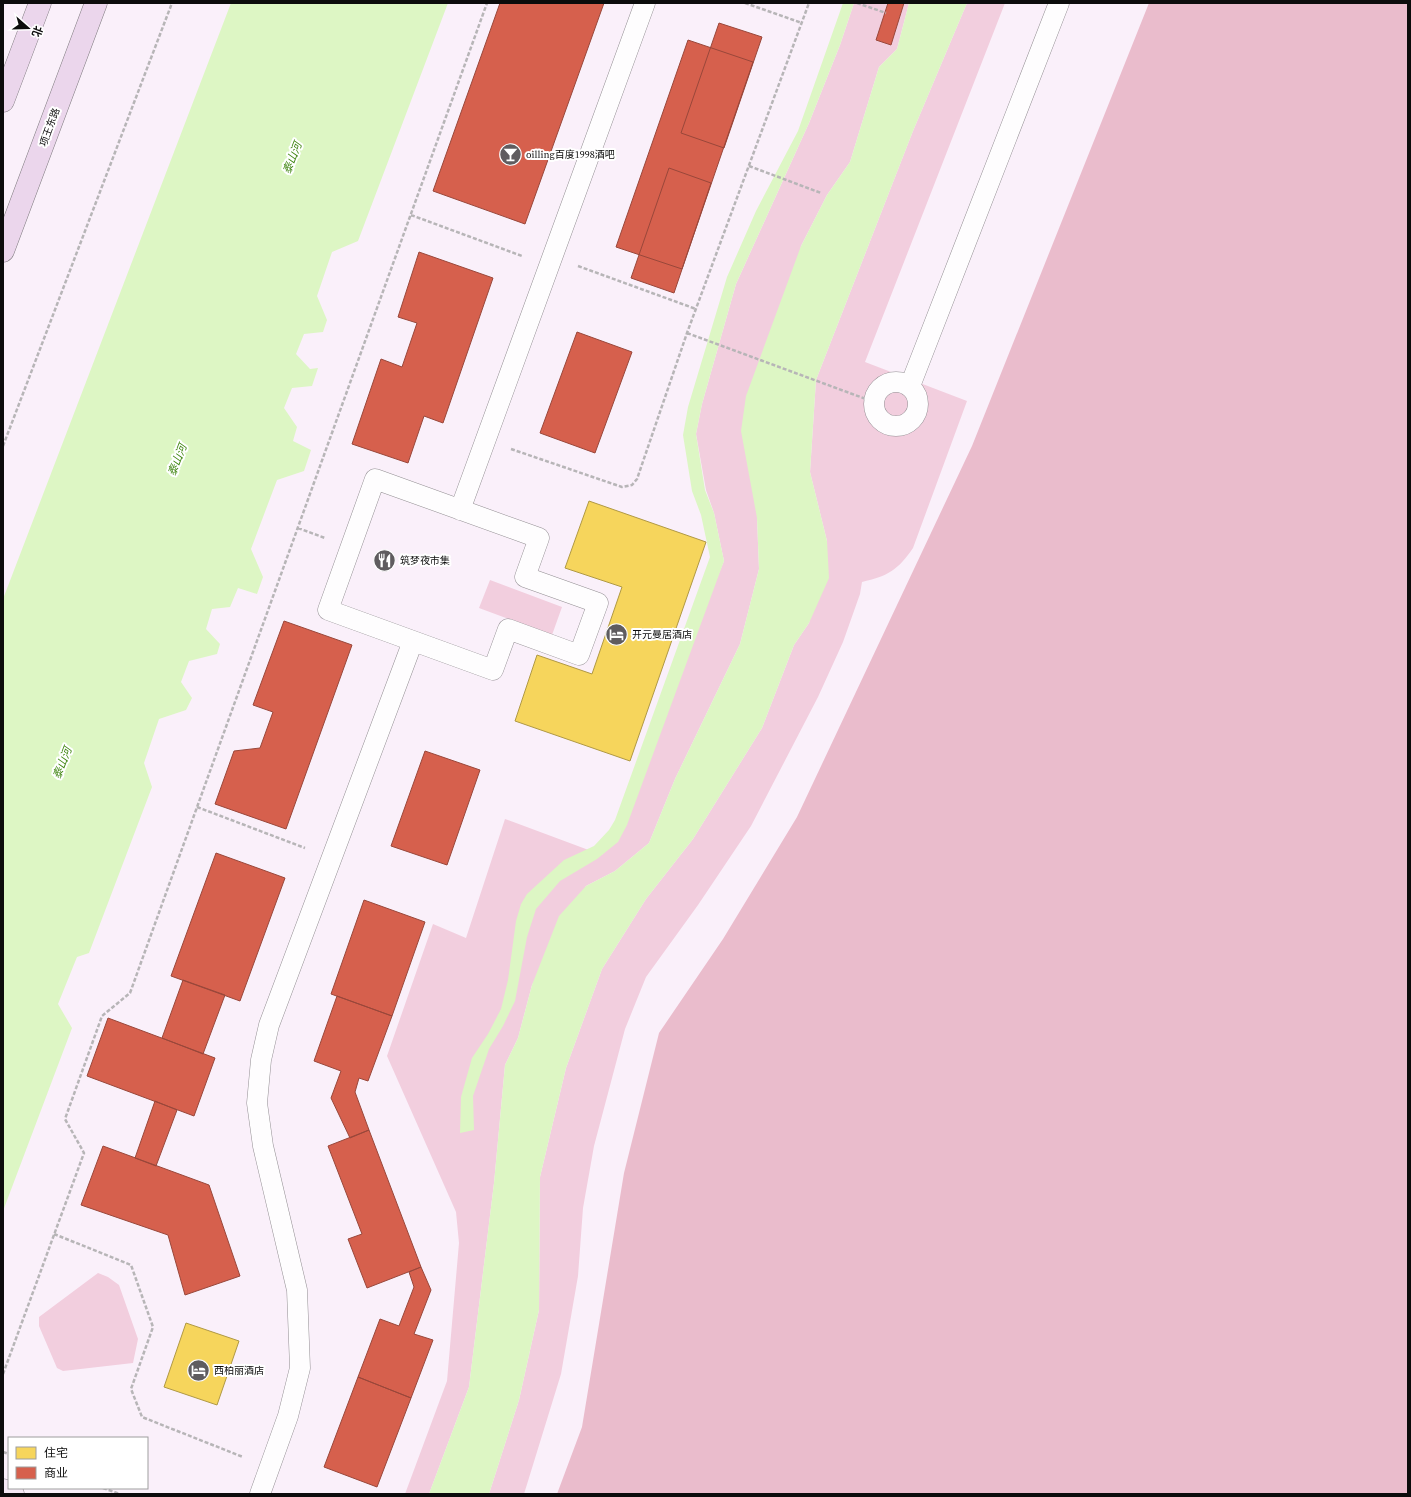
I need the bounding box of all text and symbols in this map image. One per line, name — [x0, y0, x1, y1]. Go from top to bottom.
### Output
north arrow — [8, 8, 48, 48]
text: 北 — [28, 24, 46, 39]
street label: 项王东路 — [37, 106, 62, 148]
water label: 泰山河 — [280, 138, 306, 176]
bar icon: oilling百度1998酒吧 — [497, 141, 523, 167]
place label: oilling百度1998酒吧 — [526, 148, 615, 161]
water label: 泰山河 — [165, 440, 191, 478]
restaurant icon: 筑梦夜市集 — [371, 547, 397, 573]
place label: 筑梦夜市集 — [400, 554, 450, 567]
hotel icon: 开元曼居酒店 — [604, 621, 630, 647]
place label: 开元曼居酒店 — [632, 628, 692, 641]
water label: 泰山河 — [50, 743, 76, 781]
hotel icon: 西柏丽酒店 — [186, 1357, 212, 1383]
place label: 西柏丽酒店 — [214, 1364, 264, 1377]
legend — [8, 1437, 148, 1489]
text: 住宅 — [44, 1445, 68, 1461]
text: 商业 — [44, 1465, 68, 1481]

